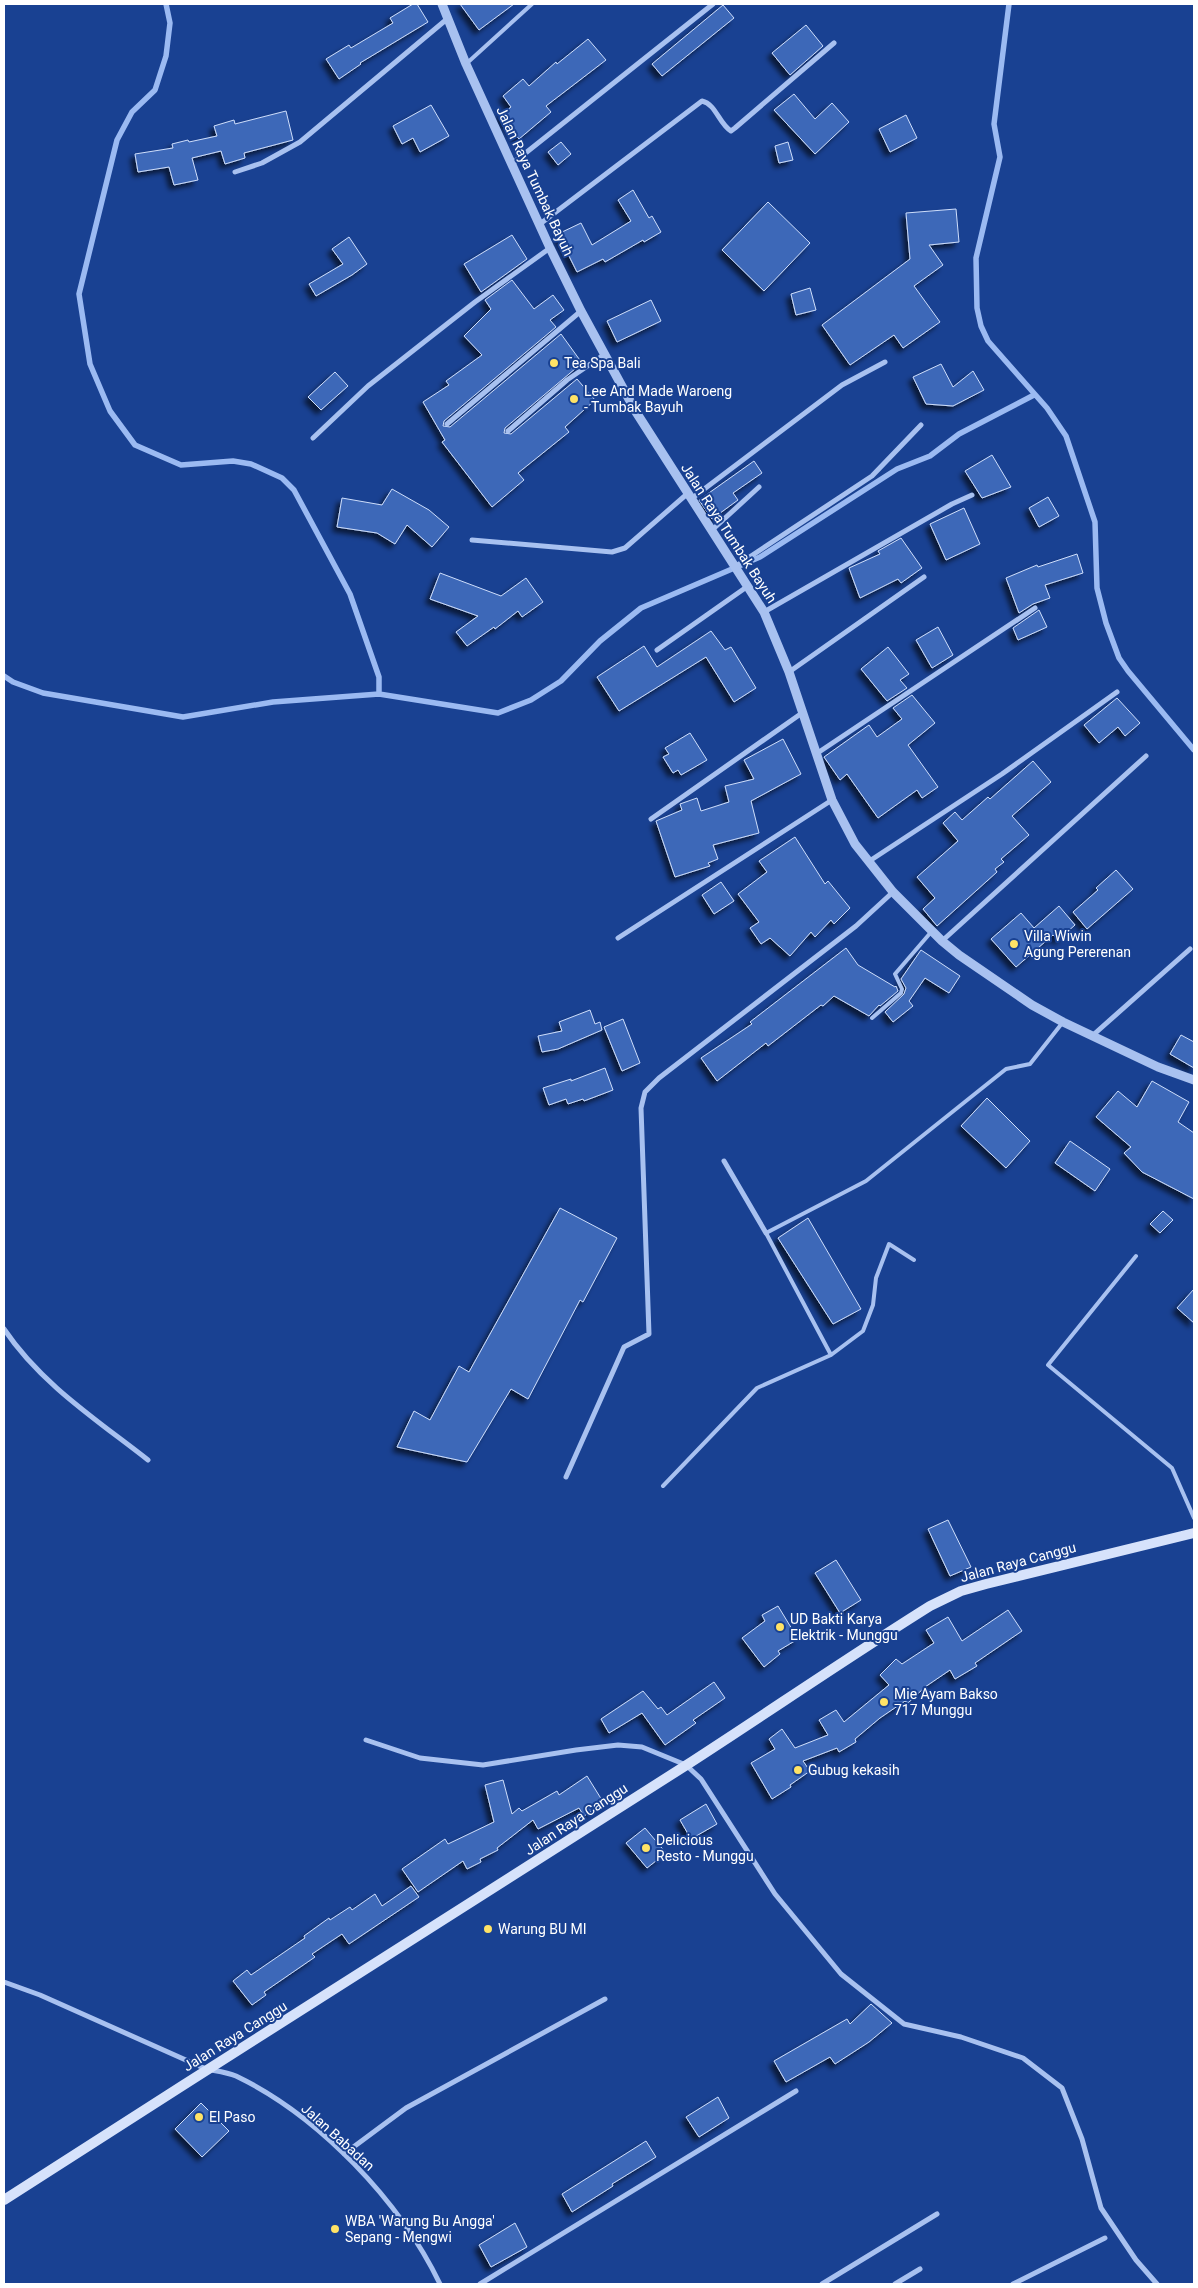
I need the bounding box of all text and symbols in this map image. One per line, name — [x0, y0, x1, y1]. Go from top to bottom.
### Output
street label: Jalan Raya Tumbak Bayuh — [493, 104, 577, 258]
place label: Tea Spa Bali — [564, 355, 641, 371]
marker: Tea Spa Bali — [548, 357, 560, 369]
place label: Lee And Made Waroeng - Tumbak Bayuh — [584, 383, 732, 415]
marker: Lee And Made Waroeng - Tumbak Bayuh — [568, 393, 580, 405]
street label: Jalan Raya Tumbak Bayuh — [678, 460, 780, 606]
place label: Villa Wiwin Agung Pererenan — [1024, 928, 1131, 960]
marker: Villa Wiwin Agung Pererenan — [1008, 938, 1020, 950]
street label: Jalan Raya Canggu — [958, 1539, 1078, 1585]
place label: UD Bakti Karya Elektrik - Munggu — [790, 1611, 898, 1643]
marker: UD Bakti Karya Elektrik - Munggu — [774, 1621, 786, 1633]
place label: Mie Ayam Bakso 717 Munggu — [894, 1686, 998, 1718]
marker: Mie Ayam Bakso 717 Munggu — [878, 1696, 890, 1708]
place label: Gubug kekasih — [808, 1762, 900, 1778]
marker: Gubug kekasih — [792, 1764, 804, 1776]
street label: Jalan Raya Canggu — [522, 1780, 630, 1858]
place label: Delicious Resto - Munggu — [656, 1832, 754, 1864]
marker: Delicious Resto - Munggu — [640, 1842, 652, 1854]
place label: Warung BU MI — [498, 1921, 587, 1937]
marker: Warung BU MI — [482, 1923, 494, 1935]
street label: Jalan Raya Canggu — [180, 1998, 290, 2074]
street label: Jalan Babadan — [298, 2100, 378, 2174]
place label: El Paso — [209, 2109, 255, 2125]
marker: El Paso — [193, 2111, 205, 2123]
place label: WBA 'Warung Bu Angga' Sepang - Mengwi — [345, 2213, 495, 2245]
marker: WBA 'Warung Bu Angga' Sepang - Mengwi — [329, 2223, 341, 2235]

